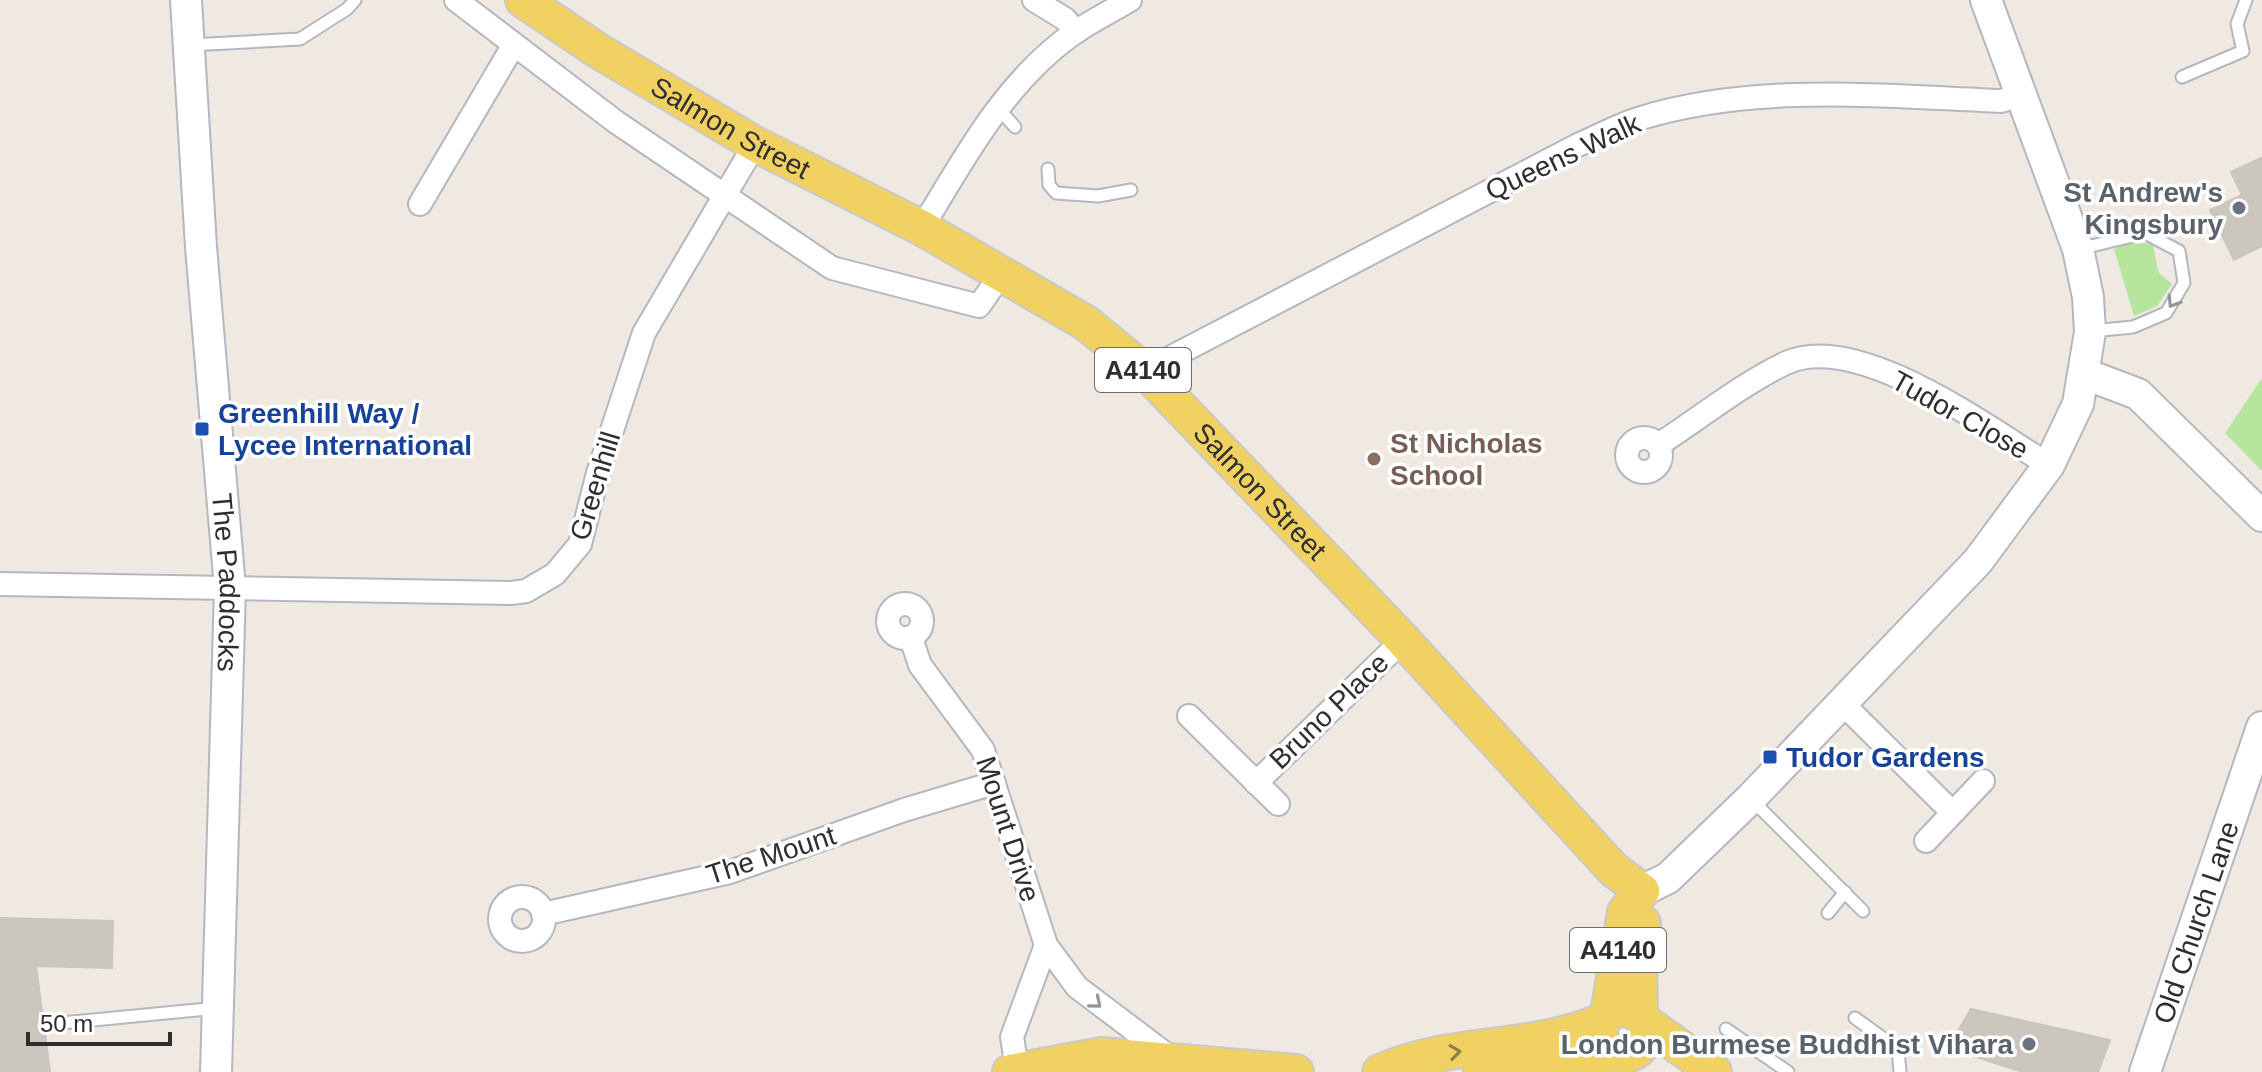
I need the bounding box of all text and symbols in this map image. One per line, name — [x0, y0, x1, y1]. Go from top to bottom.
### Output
street label: Salmon Street — [646, 70, 815, 185]
street label: Queens Walk — [1481, 107, 1646, 206]
place label: St Andrew's Kingsbury — [2063, 177, 2223, 240]
marker: St Andrew's Kingsbury — [2230, 199, 2248, 217]
one-way arrow — [2167, 293, 2182, 308]
road number: A4140 — [1095, 348, 1191, 392]
street label: Tudor Close — [1886, 365, 2034, 465]
place label: Greenhill Way / Lycee International — [218, 398, 472, 461]
street label: Salmon Street — [1188, 416, 1333, 566]
marker: Greenhill Way / Lycee International — [193, 420, 211, 438]
street label: Greenhill — [564, 428, 626, 544]
place label: St Nicholas School — [1390, 428, 1542, 491]
marker: St Nicholas School — [1365, 450, 1383, 468]
street label: The Paddocks — [206, 492, 246, 672]
street label: Bruno Place — [1263, 647, 1395, 775]
place label: Tudor Gardens — [1786, 742, 1985, 773]
marker: Tudor Gardens — [1761, 748, 1779, 766]
street label: Mount Drive — [970, 752, 1046, 906]
street label: Old Church Lane — [2147, 817, 2244, 1028]
street label: The Mount — [703, 820, 840, 890]
road number: A4140 — [1570, 928, 1666, 972]
one-way arrow — [1087, 994, 1102, 1008]
scale bar — [28, 996, 170, 1046]
text: 50 m — [40, 1010, 93, 1037]
place label: London Burmese Buddhist Vihara — [1561, 1029, 2013, 1060]
marker: London Burmese Buddhist Vihara — [2020, 1035, 2038, 1053]
one-way arrow — [1448, 1044, 1462, 1061]

